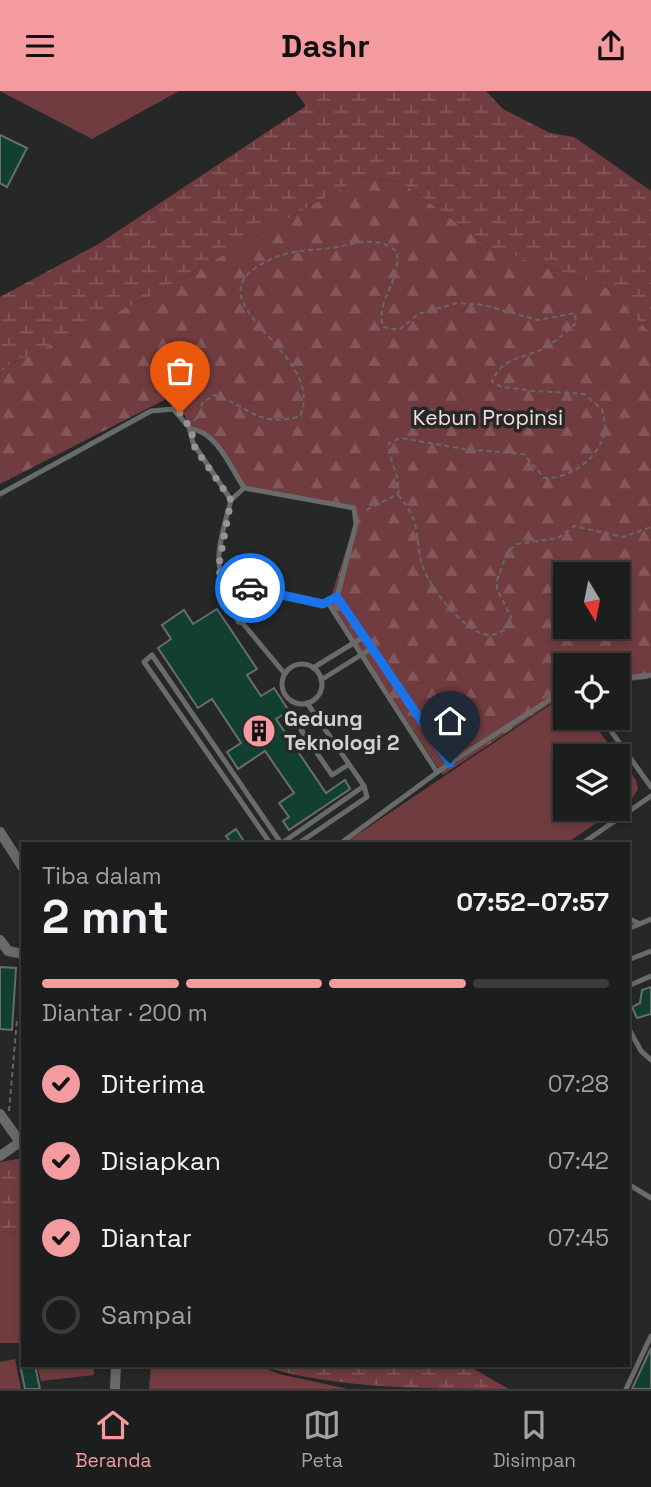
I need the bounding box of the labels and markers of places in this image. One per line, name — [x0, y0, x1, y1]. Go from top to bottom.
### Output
pin — [150, 341, 210, 413]
pin — [420, 691, 480, 763]
place label: Gedung Teknologi 2 — [284, 705, 399, 756]
building icon: Gedung Teknologi 2 — [240, 712, 278, 750]

